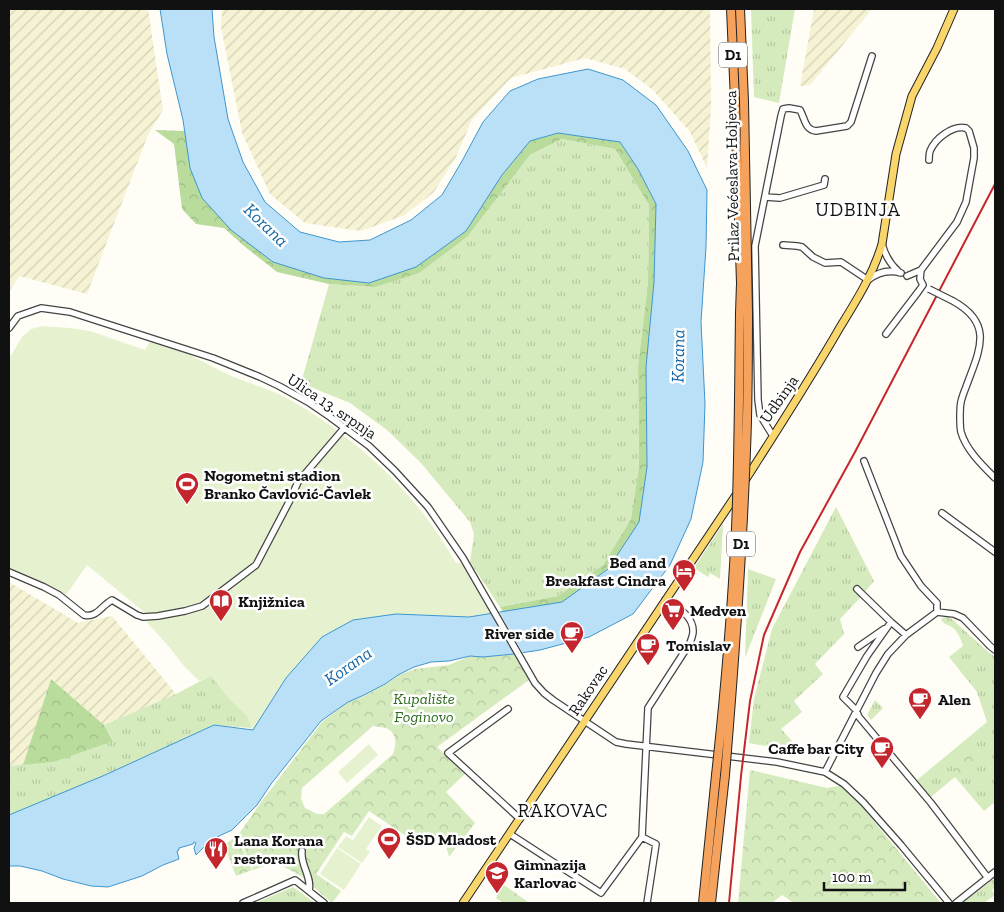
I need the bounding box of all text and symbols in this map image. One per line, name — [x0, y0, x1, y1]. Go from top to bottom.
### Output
road number: D1 — [719, 42, 747, 68]
street label: Prilaz Većeslava Holjevca — [721, 90, 743, 262]
district label: UDBINJA — [815, 198, 901, 221]
water label: Korana — [239, 199, 293, 251]
water label: Korana — [667, 329, 689, 383]
street label: Ulica 13. srpnja — [284, 369, 380, 443]
street label: Udbinja — [756, 371, 802, 426]
place label: Nogometni stadion Branko Čavlović-Čavlek — [204, 466, 371, 503]
sports icon: Nogometni stadion Branko Čavlović-Čavlek — [174, 471, 200, 505]
road number: D1 — [727, 532, 755, 556]
place label: Bed and Breakfast Cindra — [545, 553, 666, 590]
hotel icon: Bed and Breakfast Cindra — [671, 558, 697, 592]
library icon: Knjižnica — [208, 588, 234, 622]
place label: Knjižnica — [238, 592, 305, 611]
supermarket icon: Medven — [660, 597, 686, 631]
place label: Medven — [690, 601, 747, 620]
cafe icon: River side — [559, 620, 585, 654]
place label: River side — [485, 624, 554, 643]
cafe icon: Tomislav — [635, 632, 661, 666]
place label: Tomislav — [666, 636, 732, 655]
water label: Korana — [320, 642, 376, 690]
street label: Rakovac — [564, 661, 612, 719]
cafe icon: Alen — [907, 686, 933, 720]
park label: Kupalište Foginovo — [393, 689, 455, 726]
place label: Alen — [938, 690, 971, 709]
cafe icon: Caffe bar City — [869, 735, 895, 769]
place label: Caffe bar City — [768, 739, 865, 758]
district label: RAKOVAC — [517, 799, 609, 822]
sports icon: ŠSD Mladost — [376, 826, 402, 860]
place label: ŠSD Mladost — [406, 830, 497, 849]
place label: Lana Korana restoran — [234, 831, 323, 868]
restaurant icon: Lana Korana restoran — [203, 836, 229, 870]
place label: Gimnazija Karlovac — [514, 855, 586, 892]
school or university icon: Gimnazija Karlovac — [484, 860, 510, 894]
scale bar — [824, 860, 905, 892]
text: 100 m — [832, 868, 871, 886]

